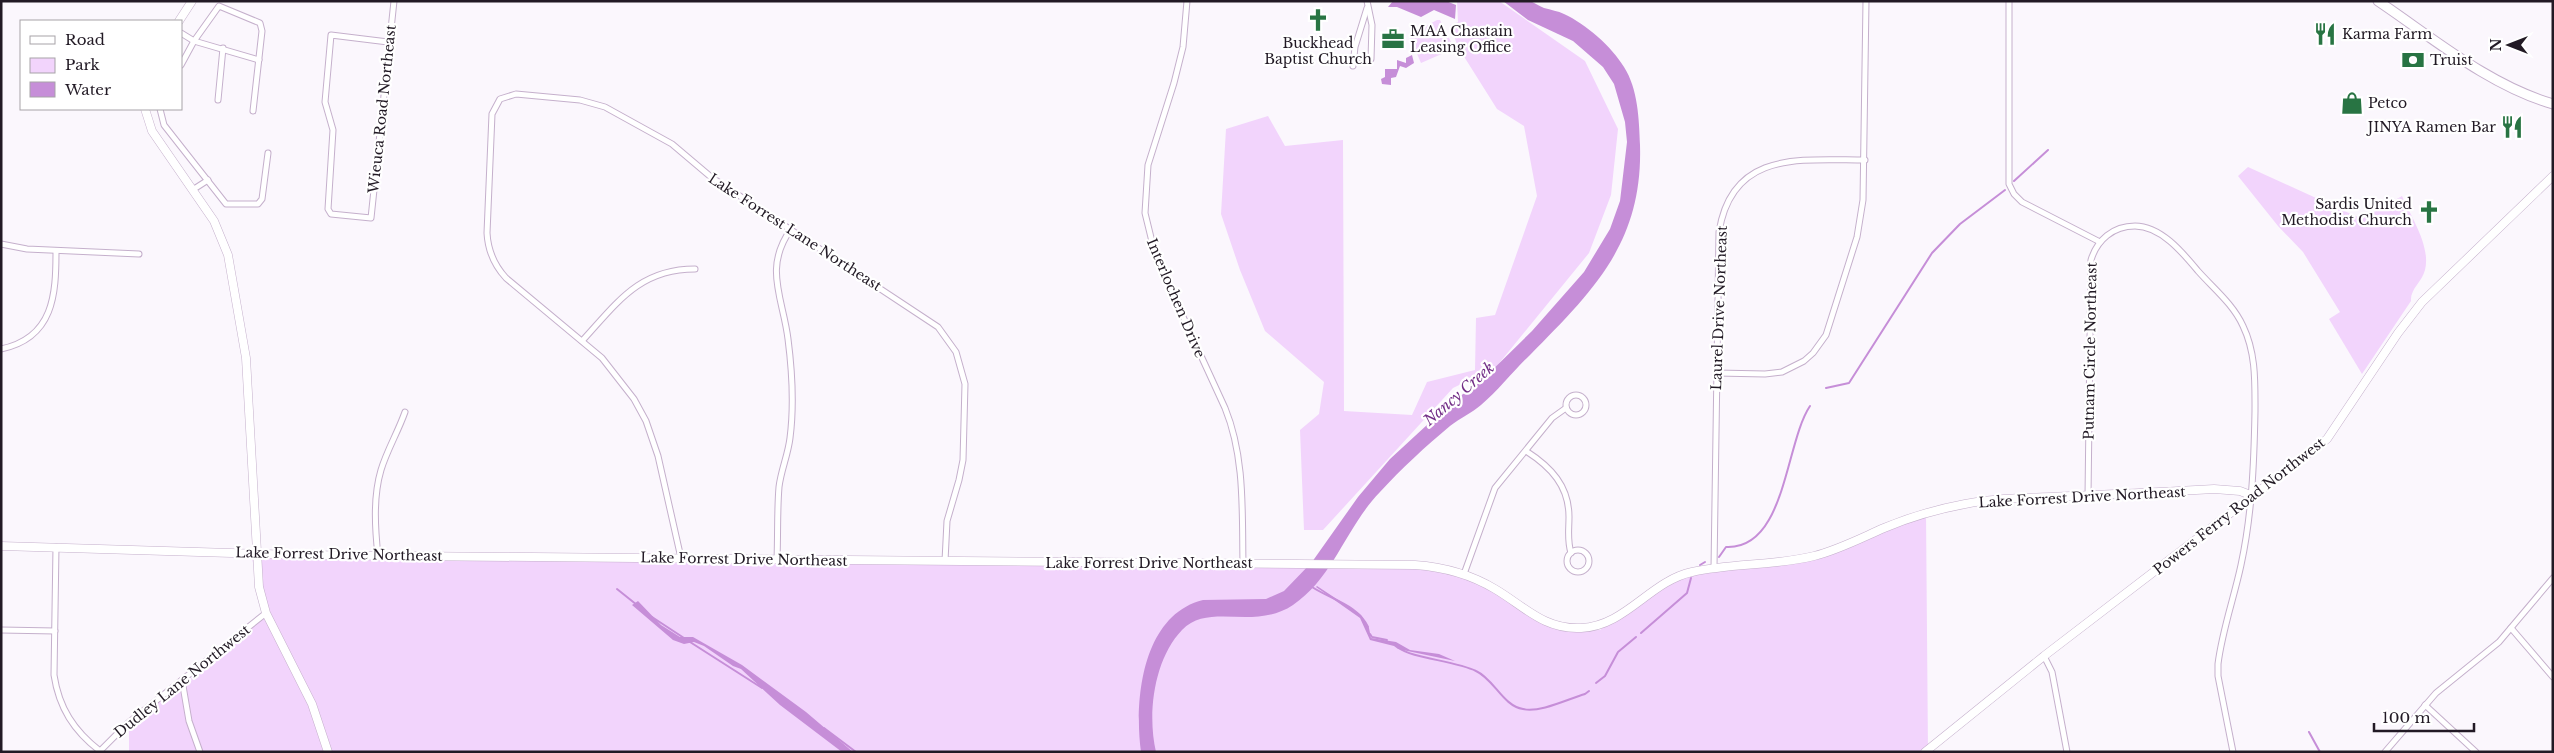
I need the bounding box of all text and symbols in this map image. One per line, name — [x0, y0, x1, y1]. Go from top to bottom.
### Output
church icon: Buckhead Baptist Church — [1305, 7, 1331, 33]
legend — [20, 20, 182, 110]
north arrow — [2484, 20, 2534, 70]
restaurant icon: Karma Farm — [2312, 21, 2338, 47]
place label: MAA Chastain Leasing Office — [1410, 22, 1513, 56]
street label: Wieuca Road Northeast — [364, 23, 400, 195]
place label: Karma Farm — [2342, 25, 2432, 43]
office icon: MAA Chastain Leasing Office — [1380, 26, 1406, 52]
text: Road — [65, 30, 105, 49]
place label: Buckhead Baptist Church — [1264, 34, 1372, 68]
text: N — [2487, 38, 2505, 52]
bank icon: Truist — [2400, 47, 2426, 73]
place label: Truist — [2430, 51, 2473, 69]
text: Park — [65, 55, 101, 74]
text: Water — [64, 80, 112, 99]
shop icon: Petco — [2339, 90, 2365, 116]
place label: Petco — [2368, 94, 2407, 112]
restaurant icon: JINYA Ramen Bar — [2499, 114, 2525, 140]
place label: JINYA Ramen Bar — [2366, 118, 2496, 136]
street label: Lake Forrest Lane Northeast — [705, 169, 886, 295]
place label: Sardis United Methodist Church — [2281, 195, 2413, 229]
church icon: Sardis United Methodist Church — [2416, 199, 2442, 225]
street label: Laurel Drive Northeast — [1707, 225, 1731, 391]
street label: Interlochen Drive — [1143, 236, 1209, 360]
street label: Putnam Circle Northeast — [2079, 261, 2101, 440]
water label: Nancy Creek — [1419, 358, 1498, 430]
street label: Powers Ferry Road Northwest — [2150, 433, 2329, 579]
street label: Lake Forrest Drive Northeast — [1978, 483, 2187, 511]
street label: Lake Forrest Drive Northeast — [235, 543, 444, 565]
street label: Lake Forrest Drive Northeast — [640, 548, 849, 570]
street label: Lake Forrest Drive Northeast — [1045, 554, 1253, 572]
street label: Dudley Lane Northwest — [110, 620, 254, 741]
scale bar — [2374, 700, 2474, 732]
text: 100 m — [2382, 708, 2431, 727]

